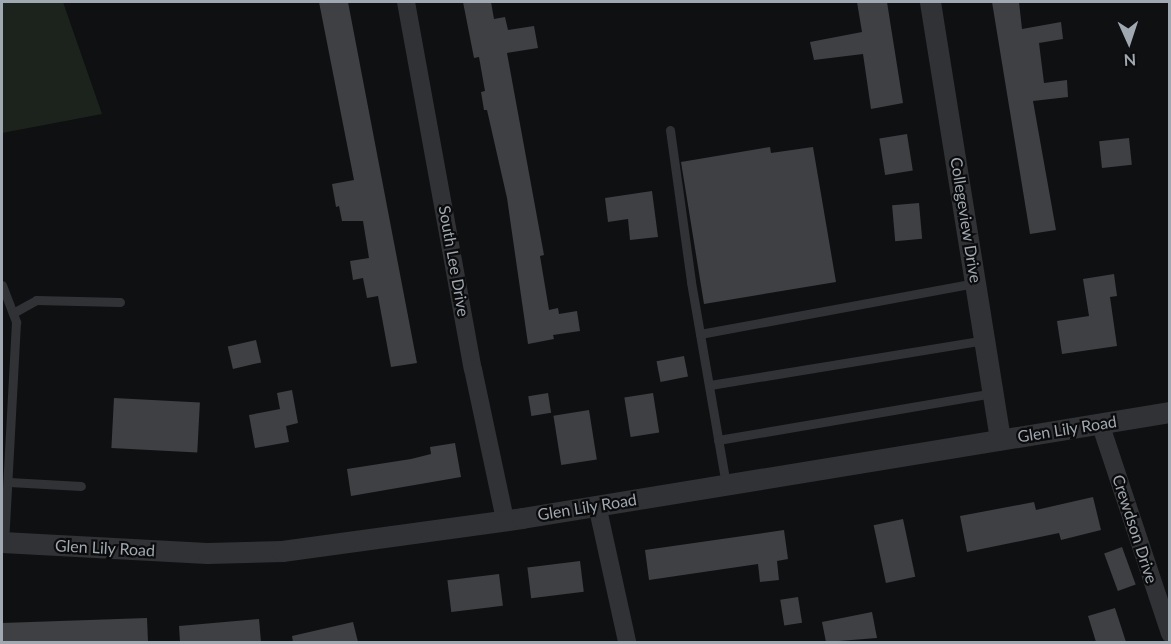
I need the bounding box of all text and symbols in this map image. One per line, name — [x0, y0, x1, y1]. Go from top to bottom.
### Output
north arrow — [1099, 12, 1159, 72]
text: N — [1123, 51, 1137, 70]
street label: Collegeview Drive — [947, 156, 985, 284]
street label: South Lee Drive — [435, 204, 473, 318]
street label: Glen Lily Road — [1016, 412, 1118, 446]
street label: Crewdson Drive — [1108, 472, 1162, 586]
street label: Glen Lily Road — [536, 490, 638, 524]
street label: Glen Lily Road — [54, 536, 156, 560]

